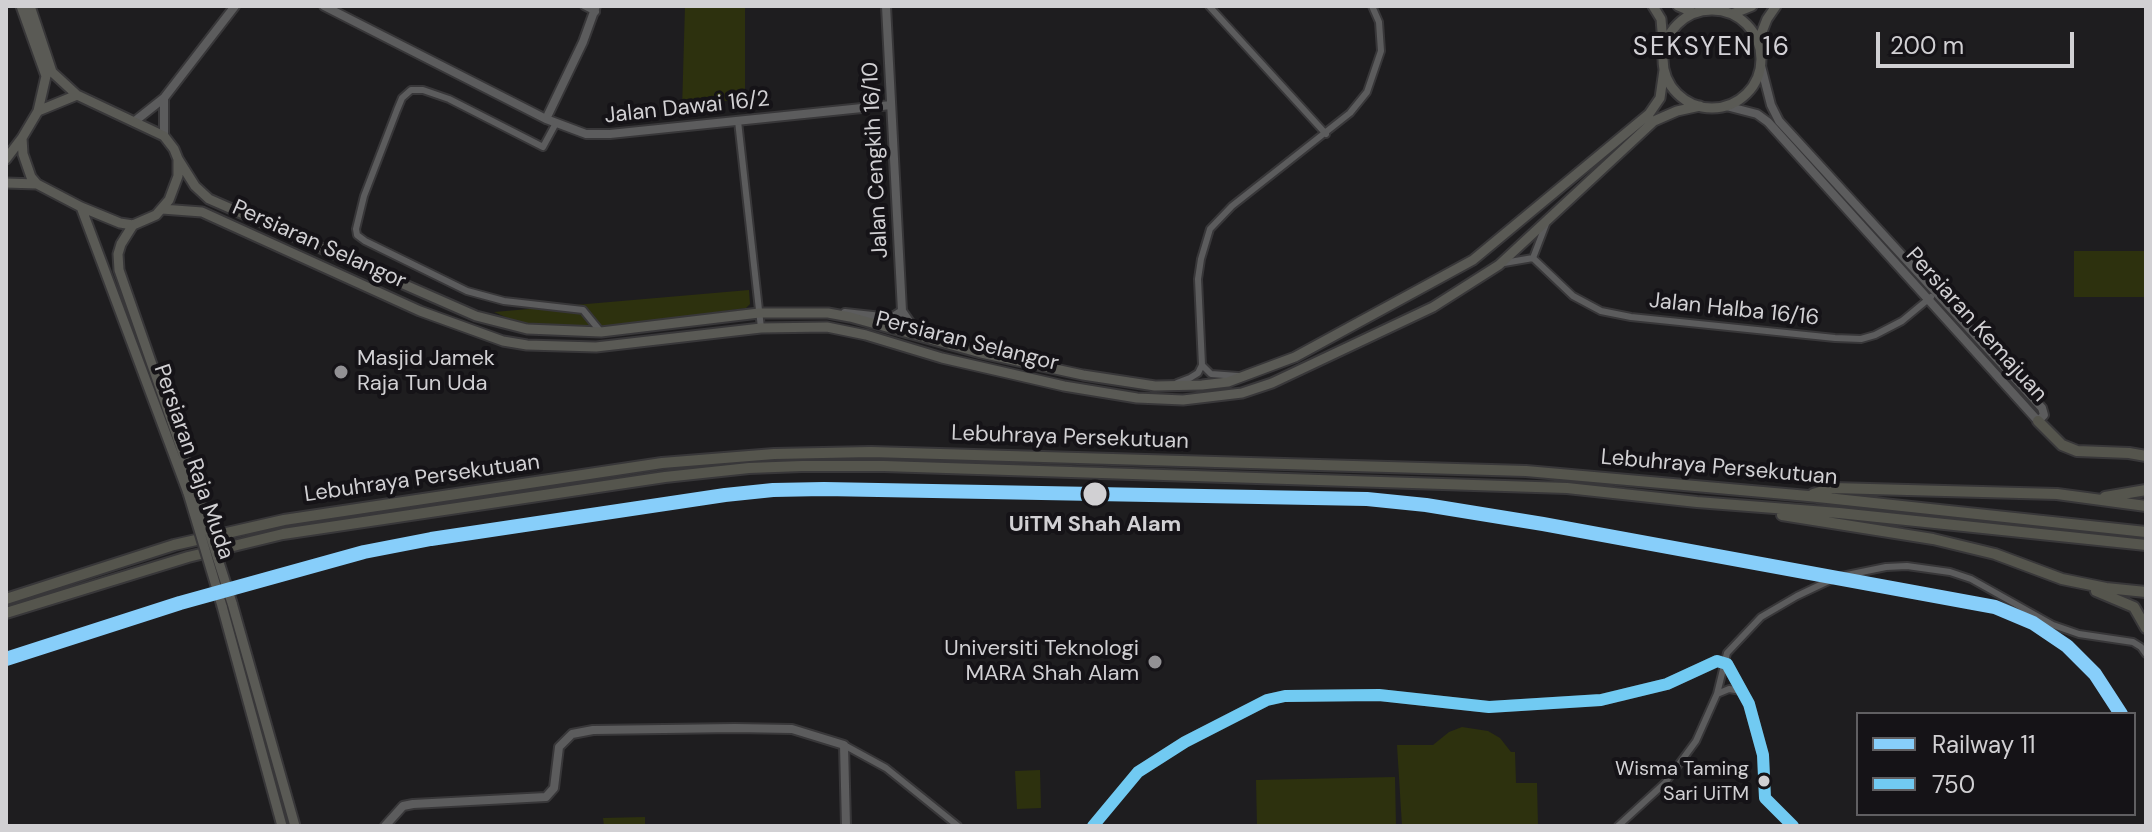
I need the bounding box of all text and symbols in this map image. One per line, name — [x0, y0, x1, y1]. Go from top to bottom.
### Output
scale bar — [1880, 16, 2078, 66]
text: 200 m — [1890, 30, 1964, 61]
district label: SEKSYEN 16 — [1633, 32, 1791, 64]
street label: Jalan Cengkih 16/10 — [858, 61, 894, 259]
street label: Jalan Dawai 16/2 — [603, 86, 771, 130]
street label: Persiaran Selangor — [228, 195, 410, 295]
street label: Persiaran Kemajuan — [1900, 242, 2052, 408]
street label: Jalan Halba 16/16 — [1648, 288, 1820, 332]
street label: Persiaran Selangor — [873, 307, 1061, 377]
place label: Masjid Jamek Raja Tun Uda — [357, 346, 495, 398]
street label: Persiaran Raja Muda — [147, 361, 239, 563]
marker: Masjid Jamek Raja Tun Uda — [332, 363, 350, 381]
street label: Lebuhraya Persekutuan — [951, 421, 1189, 455]
street label: Lebuhraya Persekutuan — [1599, 444, 1839, 492]
street label: Lebuhraya Persekutuan — [303, 449, 541, 509]
marker: UiTM Shah Alam — [1081, 480, 1109, 508]
place label: UiTM Shah Alam — [1009, 512, 1181, 538]
place label: Universiti Teknologi MARA Shah Alam — [944, 636, 1139, 688]
marker: Universiti Teknologi MARA Shah Alam — [1146, 653, 1164, 671]
legend — [1856, 712, 2136, 816]
text: Railway 11 — [1932, 729, 2035, 760]
place label: Wisma Taming Sari UiTM — [1615, 758, 1749, 805]
text: 750 — [1932, 769, 1975, 800]
marker: Wisma Taming Sari UiTM — [1756, 773, 1772, 789]

